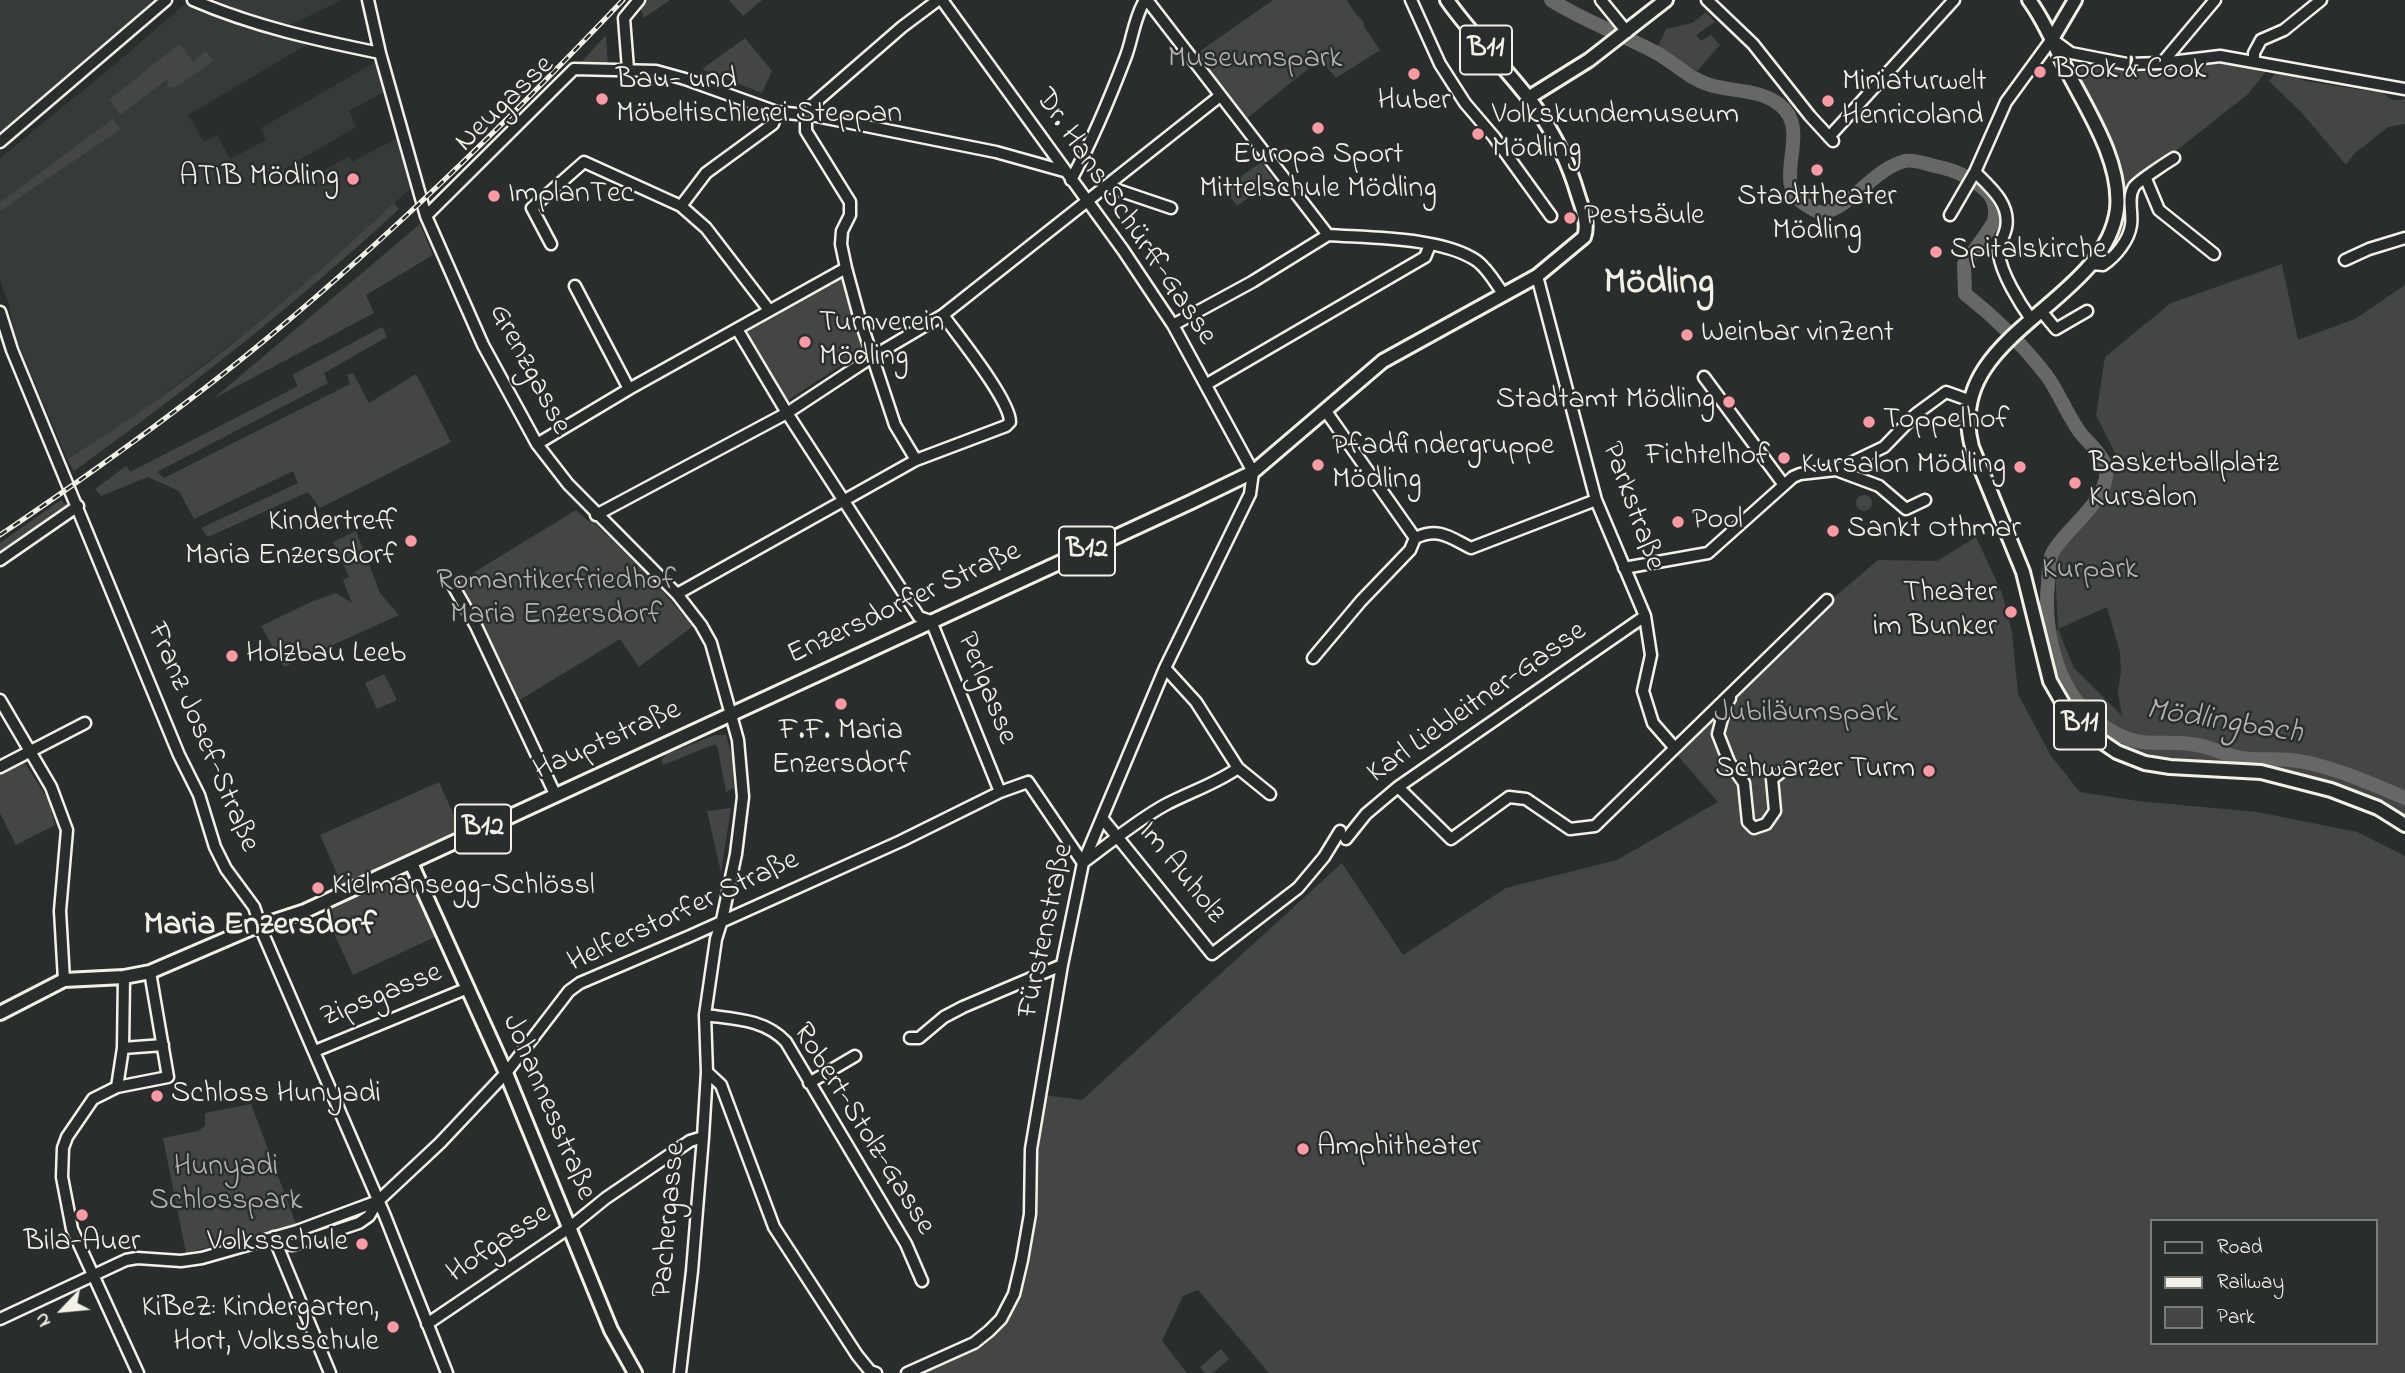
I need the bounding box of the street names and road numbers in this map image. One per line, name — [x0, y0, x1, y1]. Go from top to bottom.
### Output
road number: B11 — [1460, 26, 1512, 74]
street label: Neugasse — [449, 49, 563, 161]
street label: Dr. Hans Schürff-Gasse — [1025, 83, 1223, 353]
street label: Grenzgasse — [479, 299, 577, 441]
street label: Parkstraße — [1591, 438, 1671, 576]
road number: B12 — [1059, 526, 1115, 576]
street label: Enzersdorfer Straße — [783, 535, 1027, 675]
street label: Karl Liebleitner-Gasse — [1362, 615, 1594, 793]
street label: Franz Josef-Straße — [136, 618, 266, 858]
street label: Perlgasse — [946, 628, 1024, 750]
street label: Hauptstraße — [529, 694, 687, 790]
road number: B11 — [2054, 700, 2106, 750]
road number: B12 — [455, 804, 511, 854]
street label: Im Auholz — [1128, 816, 1232, 932]
street label: Fürstenstraße — [1012, 841, 1084, 1021]
street label: Helferstorfer Straße — [563, 844, 805, 982]
street label: Zipsgasse — [316, 956, 448, 1038]
street label: Johannesstraße — [492, 1010, 602, 1206]
street label: Robert-Stolz-Gasse — [782, 1017, 942, 1243]
street label: Pachergasse — [646, 1141, 696, 1299]
street label: Hofgasse — [441, 1197, 559, 1293]

